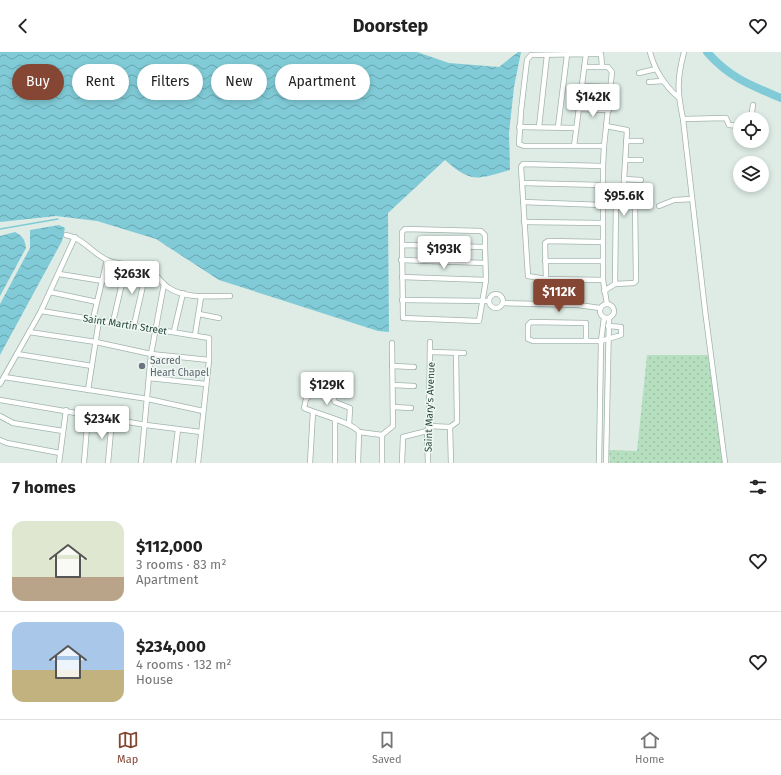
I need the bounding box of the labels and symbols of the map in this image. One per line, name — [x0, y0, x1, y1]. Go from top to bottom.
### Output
pin: $142K — [565, 84, 621, 118]
pin: $95.6K — [591, 183, 657, 217]
pin: $193K — [416, 236, 472, 270]
pin: $263K — [104, 261, 160, 295]
pin: $112K — [531, 279, 587, 313]
street label: Saint Martin Street — [82, 312, 168, 338]
place label: Sacred Heart Chapel — [150, 355, 209, 379]
marker: Sacred Heart Chapel — [137, 361, 147, 371]
street label: Saint Mary's Avenue — [422, 362, 438, 452]
pin: $129K — [299, 372, 355, 406]
pin: $234K — [74, 406, 130, 440]

